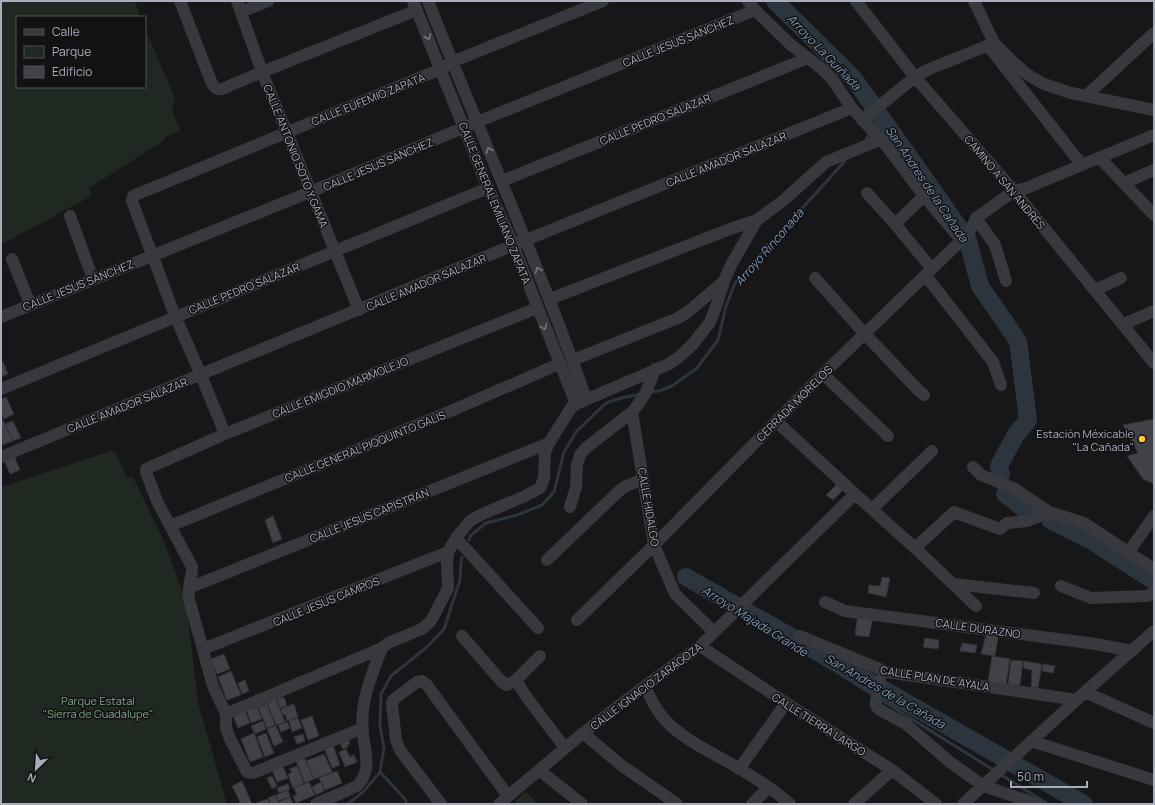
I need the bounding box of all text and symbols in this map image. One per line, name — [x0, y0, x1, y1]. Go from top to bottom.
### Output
water label: Arroyo La Guiñada — [783, 10, 866, 95]
street label: CALLE JESÚS SÁNCHEZ — [620, 12, 736, 70]
legend — [16, 16, 146, 88]
text: Calle — [52, 23, 80, 40]
one-way arrow — [423, 33, 431, 41]
text: Parque — [52, 43, 91, 60]
text: Edificio — [52, 63, 92, 80]
street label: CALLE EUFEMIO ZAPATA — [309, 69, 427, 129]
street label: CALLE ANTONIO SOTO Y GAMA — [260, 82, 332, 230]
street label: CALLE PEDRO SALAZAR — [597, 90, 713, 148]
street label: CALLE GENERAL EMILIANO ZAPATA — [456, 120, 534, 286]
water label: San Andres de la Cañada — [882, 123, 973, 246]
street label: CALLE AMADOR SALAZAR — [663, 128, 789, 190]
street label: CAMINO A SAN ANDRÉS — [961, 132, 1049, 232]
street label: CALLE JESÚS SÁNCHEZ — [321, 134, 436, 194]
one-way arrow — [486, 146, 494, 154]
water label: Arroyo Rinconada — [731, 204, 808, 289]
street label: CALLE AMADOR SALAZAR — [364, 250, 488, 314]
street label: CALLE JESÚS SÁNCHEZ — [20, 256, 136, 314]
street label: CALLE PEDRO SALAZAR — [186, 259, 302, 317]
one-way arrow — [535, 267, 543, 274]
one-way arrow — [540, 323, 548, 330]
street label: CALLE EMIGDIO MARMOLEJO — [270, 353, 410, 421]
street label: CERRADA MORELOS — [753, 362, 835, 444]
street label: CALLE AMADOR SALAZAR — [64, 374, 190, 436]
street label: CALLE GENERAL PIOQUINTO GALIS — [282, 407, 448, 485]
place label: Estación Méxicable "La Cañada" — [1036, 426, 1135, 454]
marker: Estación Méxicable "La Cañada" — [1137, 434, 1147, 444]
street label: CALLE HIDALGO — [635, 466, 663, 548]
street label: CALLE JESÚS CAPISTRAN — [307, 484, 431, 546]
street label: CALLE JESÚS CAMPOS — [270, 573, 382, 629]
water label: Arroyo Majada Grande — [699, 582, 812, 661]
street label: CALLE DURAZNO — [935, 615, 1021, 641]
street label: CALLE IGNACIO ZARAGOZA — [587, 639, 705, 733]
water label: San Andres de la Cañada — [822, 650, 950, 733]
street label: CALLE PLAN DE AYALA — [879, 662, 991, 694]
street label: CALLE TIERRA LARGO — [769, 689, 869, 759]
park label: Parque Estatal "Sierra de Guadalupe" — [43, 693, 153, 721]
north arrow — [16, 749, 56, 789]
scale bar — [1011, 763, 1087, 789]
text: 50 m — [1017, 768, 1044, 785]
text: N — [25, 770, 38, 787]

